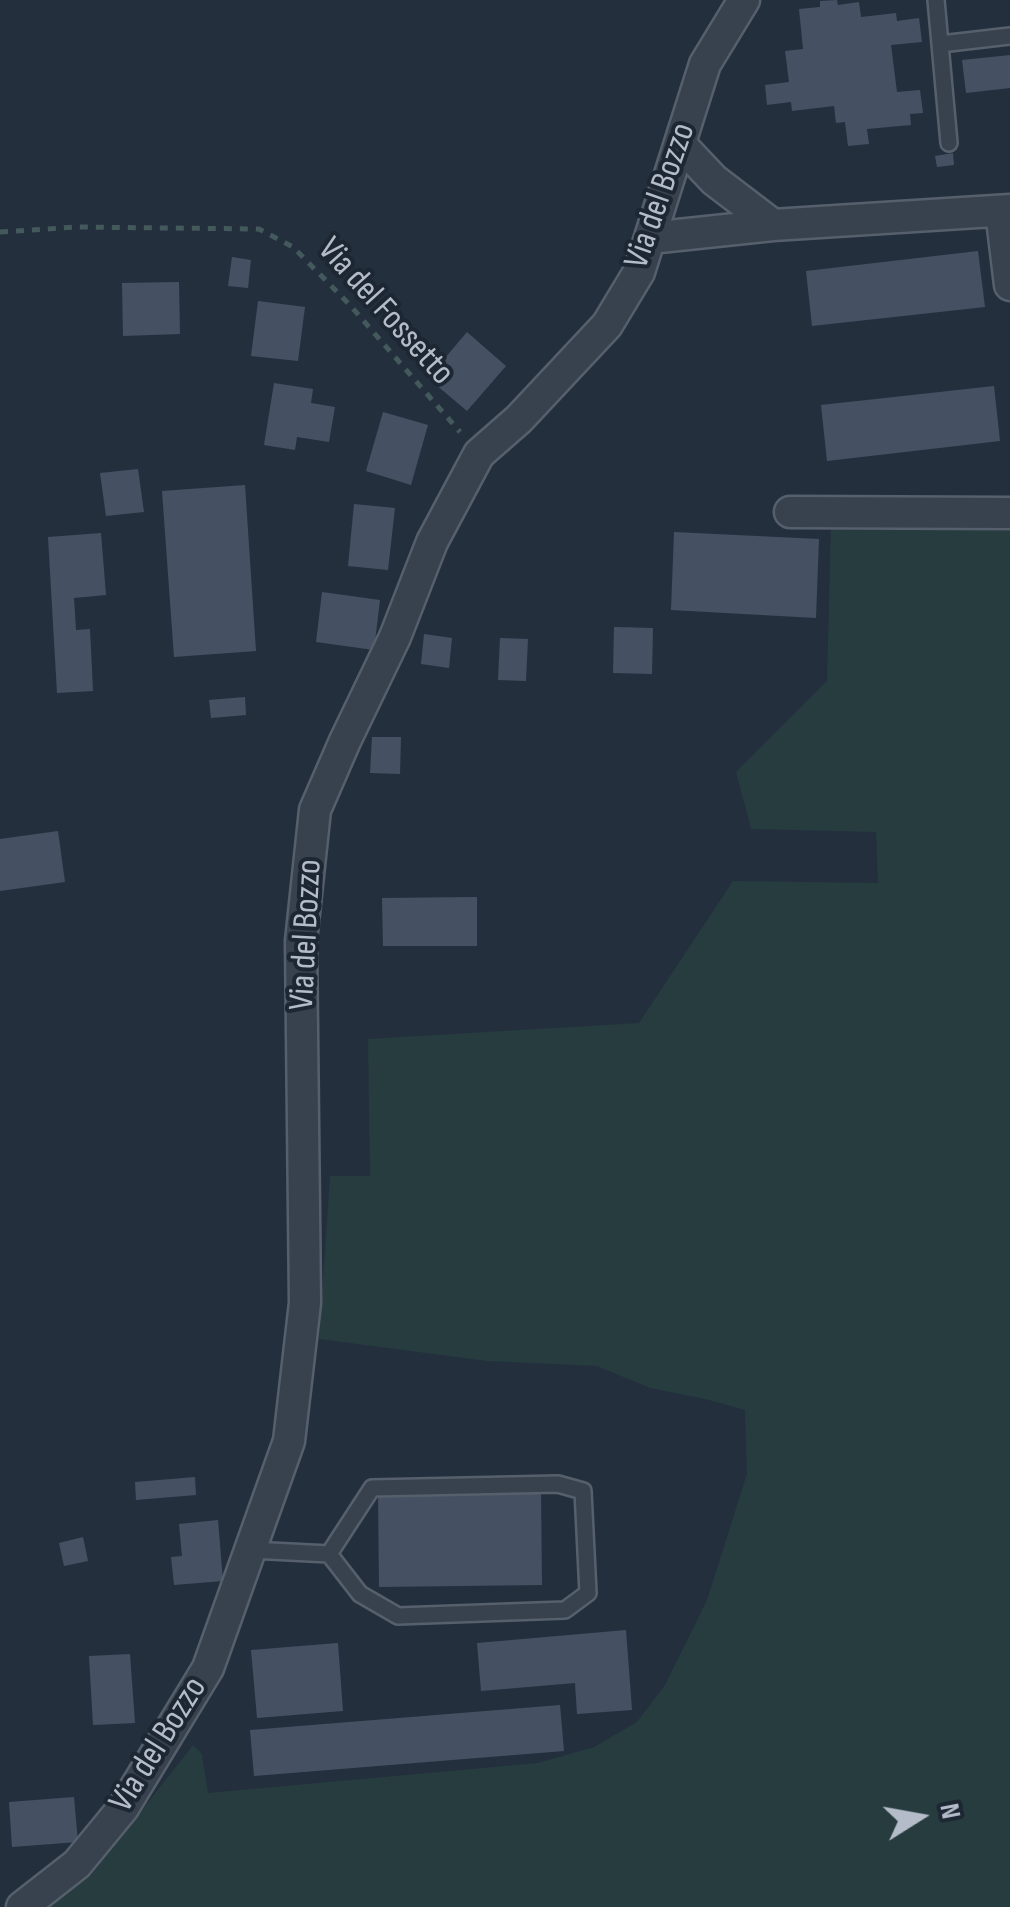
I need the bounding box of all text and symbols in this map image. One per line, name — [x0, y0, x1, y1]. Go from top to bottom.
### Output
street label: Via del Bozzo — [617, 118, 705, 274]
street label: Via del Fossetto — [308, 230, 462, 394]
street label: Via del Bozzo — [282, 858, 332, 1012]
street label: Via del Bozzo — [101, 1670, 217, 1820]
north arrow — [870, 1767, 970, 1867]
text: N — [932, 1801, 968, 1822]

